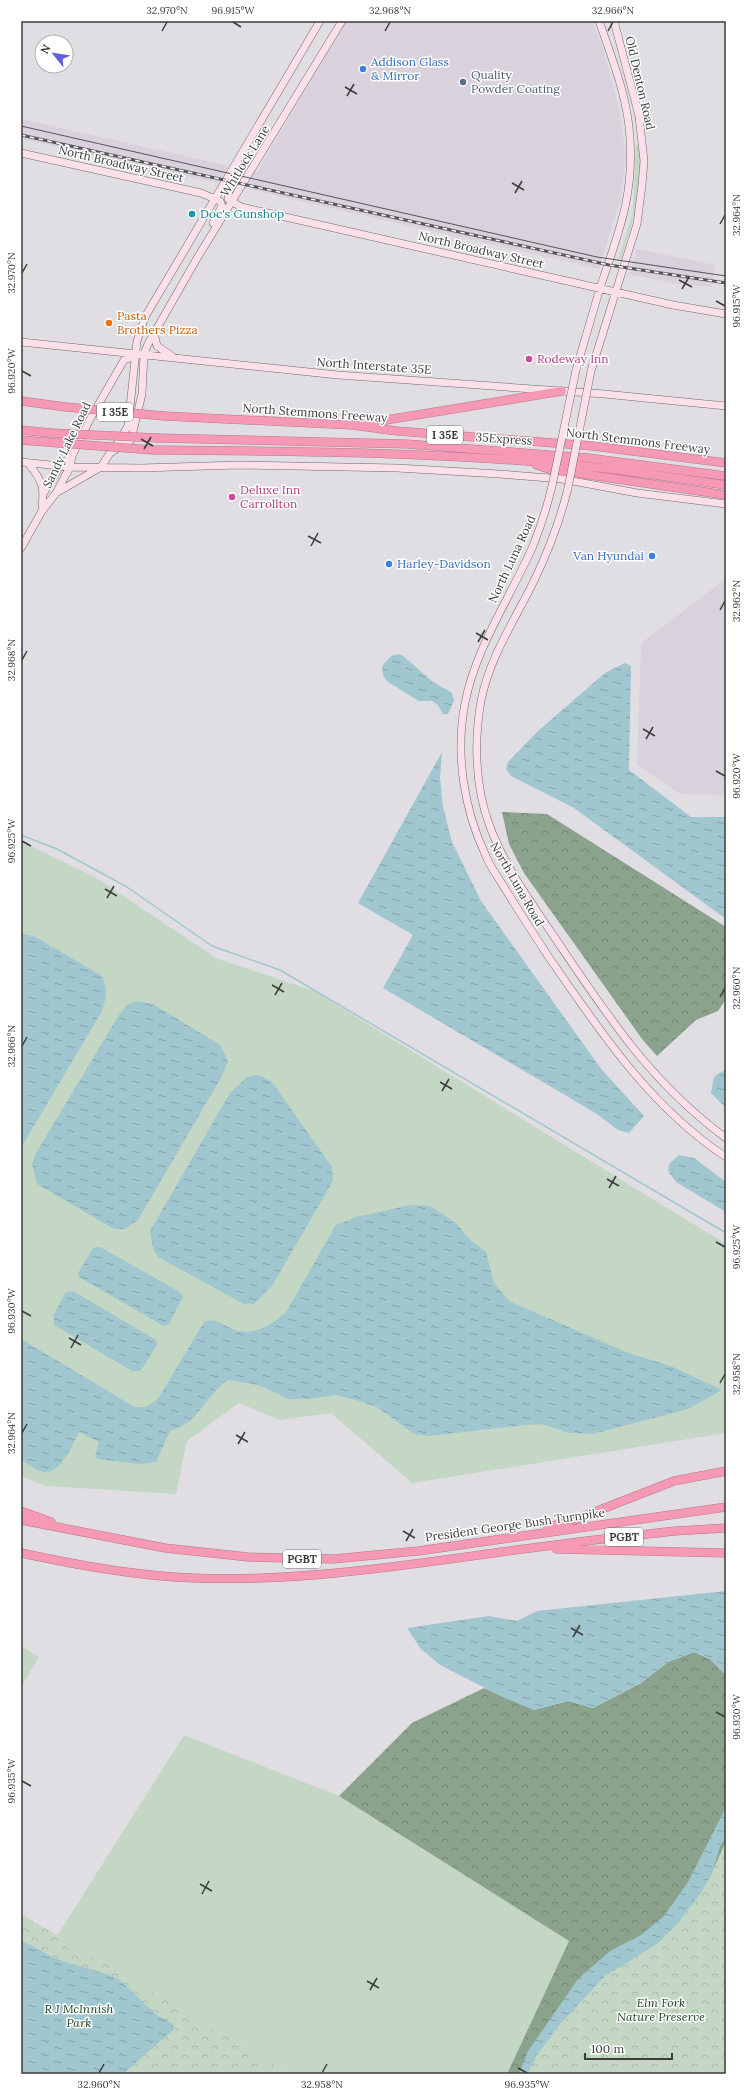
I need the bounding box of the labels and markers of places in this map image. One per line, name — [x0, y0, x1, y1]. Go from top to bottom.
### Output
place label: Addison Glass & Mirror — [370, 54, 449, 83]
marker: Addison Glass & Mirror — [358, 64, 368, 74]
place label: Quality Powder Coating — [471, 67, 560, 96]
marker: Quality Powder Coating — [458, 77, 468, 87]
place label: Doc's Gunshop — [200, 206, 284, 221]
marker: Doc's Gunshop — [187, 209, 197, 219]
place label: Pasta Brothers Pizza — [117, 308, 198, 337]
marker: Pasta Brothers Pizza — [104, 318, 114, 328]
place label: Rodeway Inn — [537, 351, 609, 366]
marker: Rodeway Inn — [524, 354, 534, 364]
place label: Deluxe Inn Carrollton — [240, 482, 300, 511]
marker: Deluxe Inn Carrollton — [227, 492, 237, 502]
place label: Van Hyundai — [572, 548, 644, 563]
marker: Van Hyundai — [647, 551, 657, 561]
place label: Harley-Davidson — [397, 556, 491, 571]
marker: Harley-Davidson — [384, 559, 394, 569]

